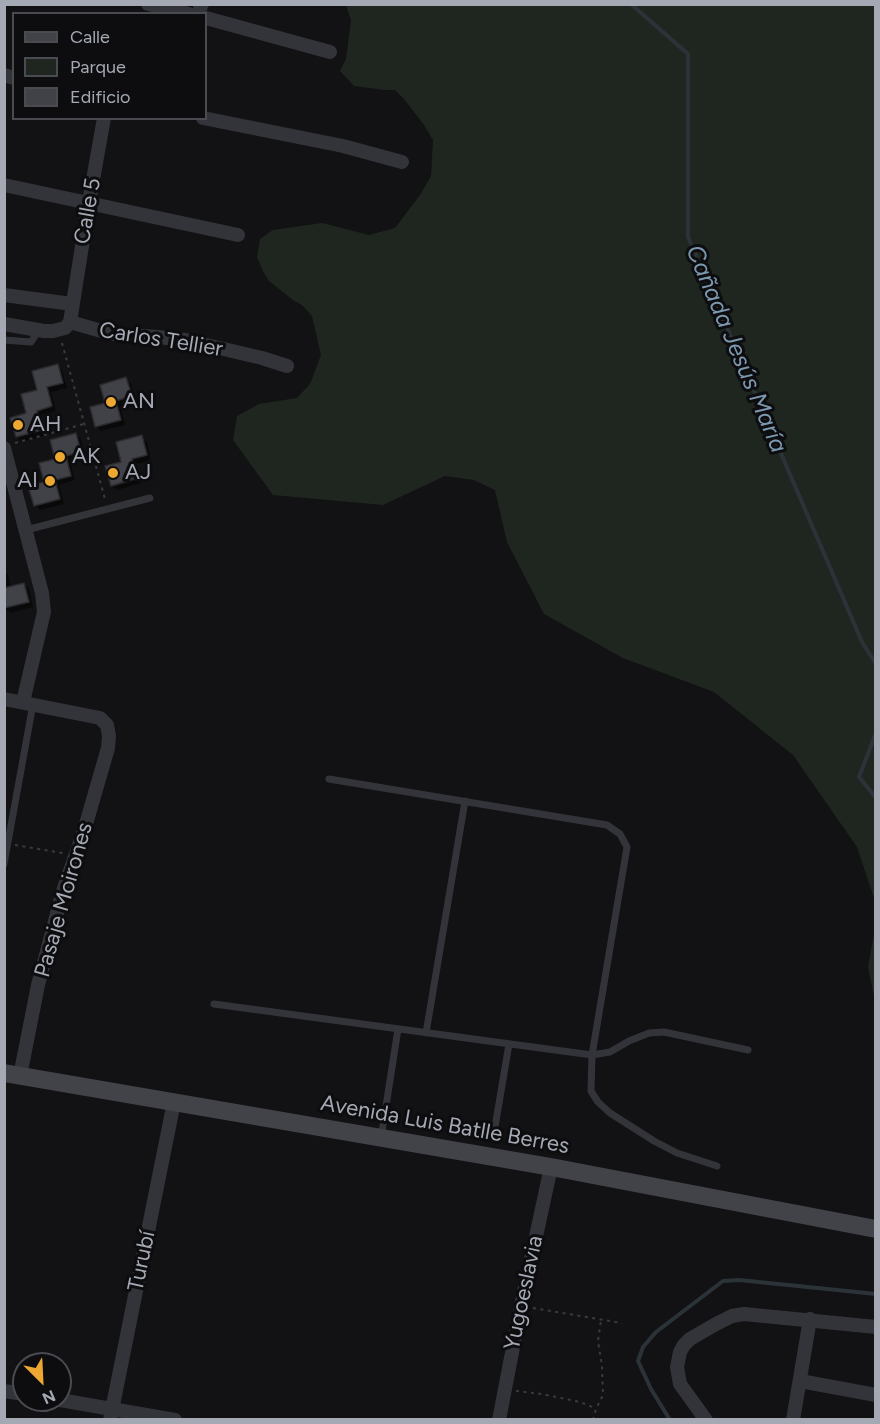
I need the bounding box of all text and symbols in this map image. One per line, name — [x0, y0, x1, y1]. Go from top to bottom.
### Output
legend — [12, 12, 207, 120]
text: Calle — [70, 26, 110, 48]
text: Parque — [70, 56, 126, 78]
text: Edificio — [70, 86, 131, 108]
street label: Calle 5 — [69, 176, 107, 246]
water label: Cañada Jesús María — [679, 241, 793, 457]
street label: Carlos Tellier — [97, 317, 225, 363]
place label: AN — [123, 389, 155, 415]
marker: AN — [104, 395, 118, 409]
place label: AH — [30, 412, 61, 438]
marker: AH — [11, 418, 25, 432]
place label: AK — [72, 444, 100, 470]
marker: AK — [53, 450, 67, 464]
place label: AJ — [125, 460, 151, 486]
marker: AJ — [106, 466, 120, 480]
place label: AI — [17, 468, 38, 494]
marker: AI — [43, 474, 57, 488]
street label: Pasaje Moirones — [29, 820, 99, 980]
street label: Avenida Luis Batlle Berres — [319, 1090, 571, 1160]
street label: Turubí — [123, 1228, 161, 1294]
street label: Yugoeslavia — [499, 1233, 549, 1353]
north arrow — [12, 1352, 72, 1412]
text: N — [39, 1386, 58, 1408]

